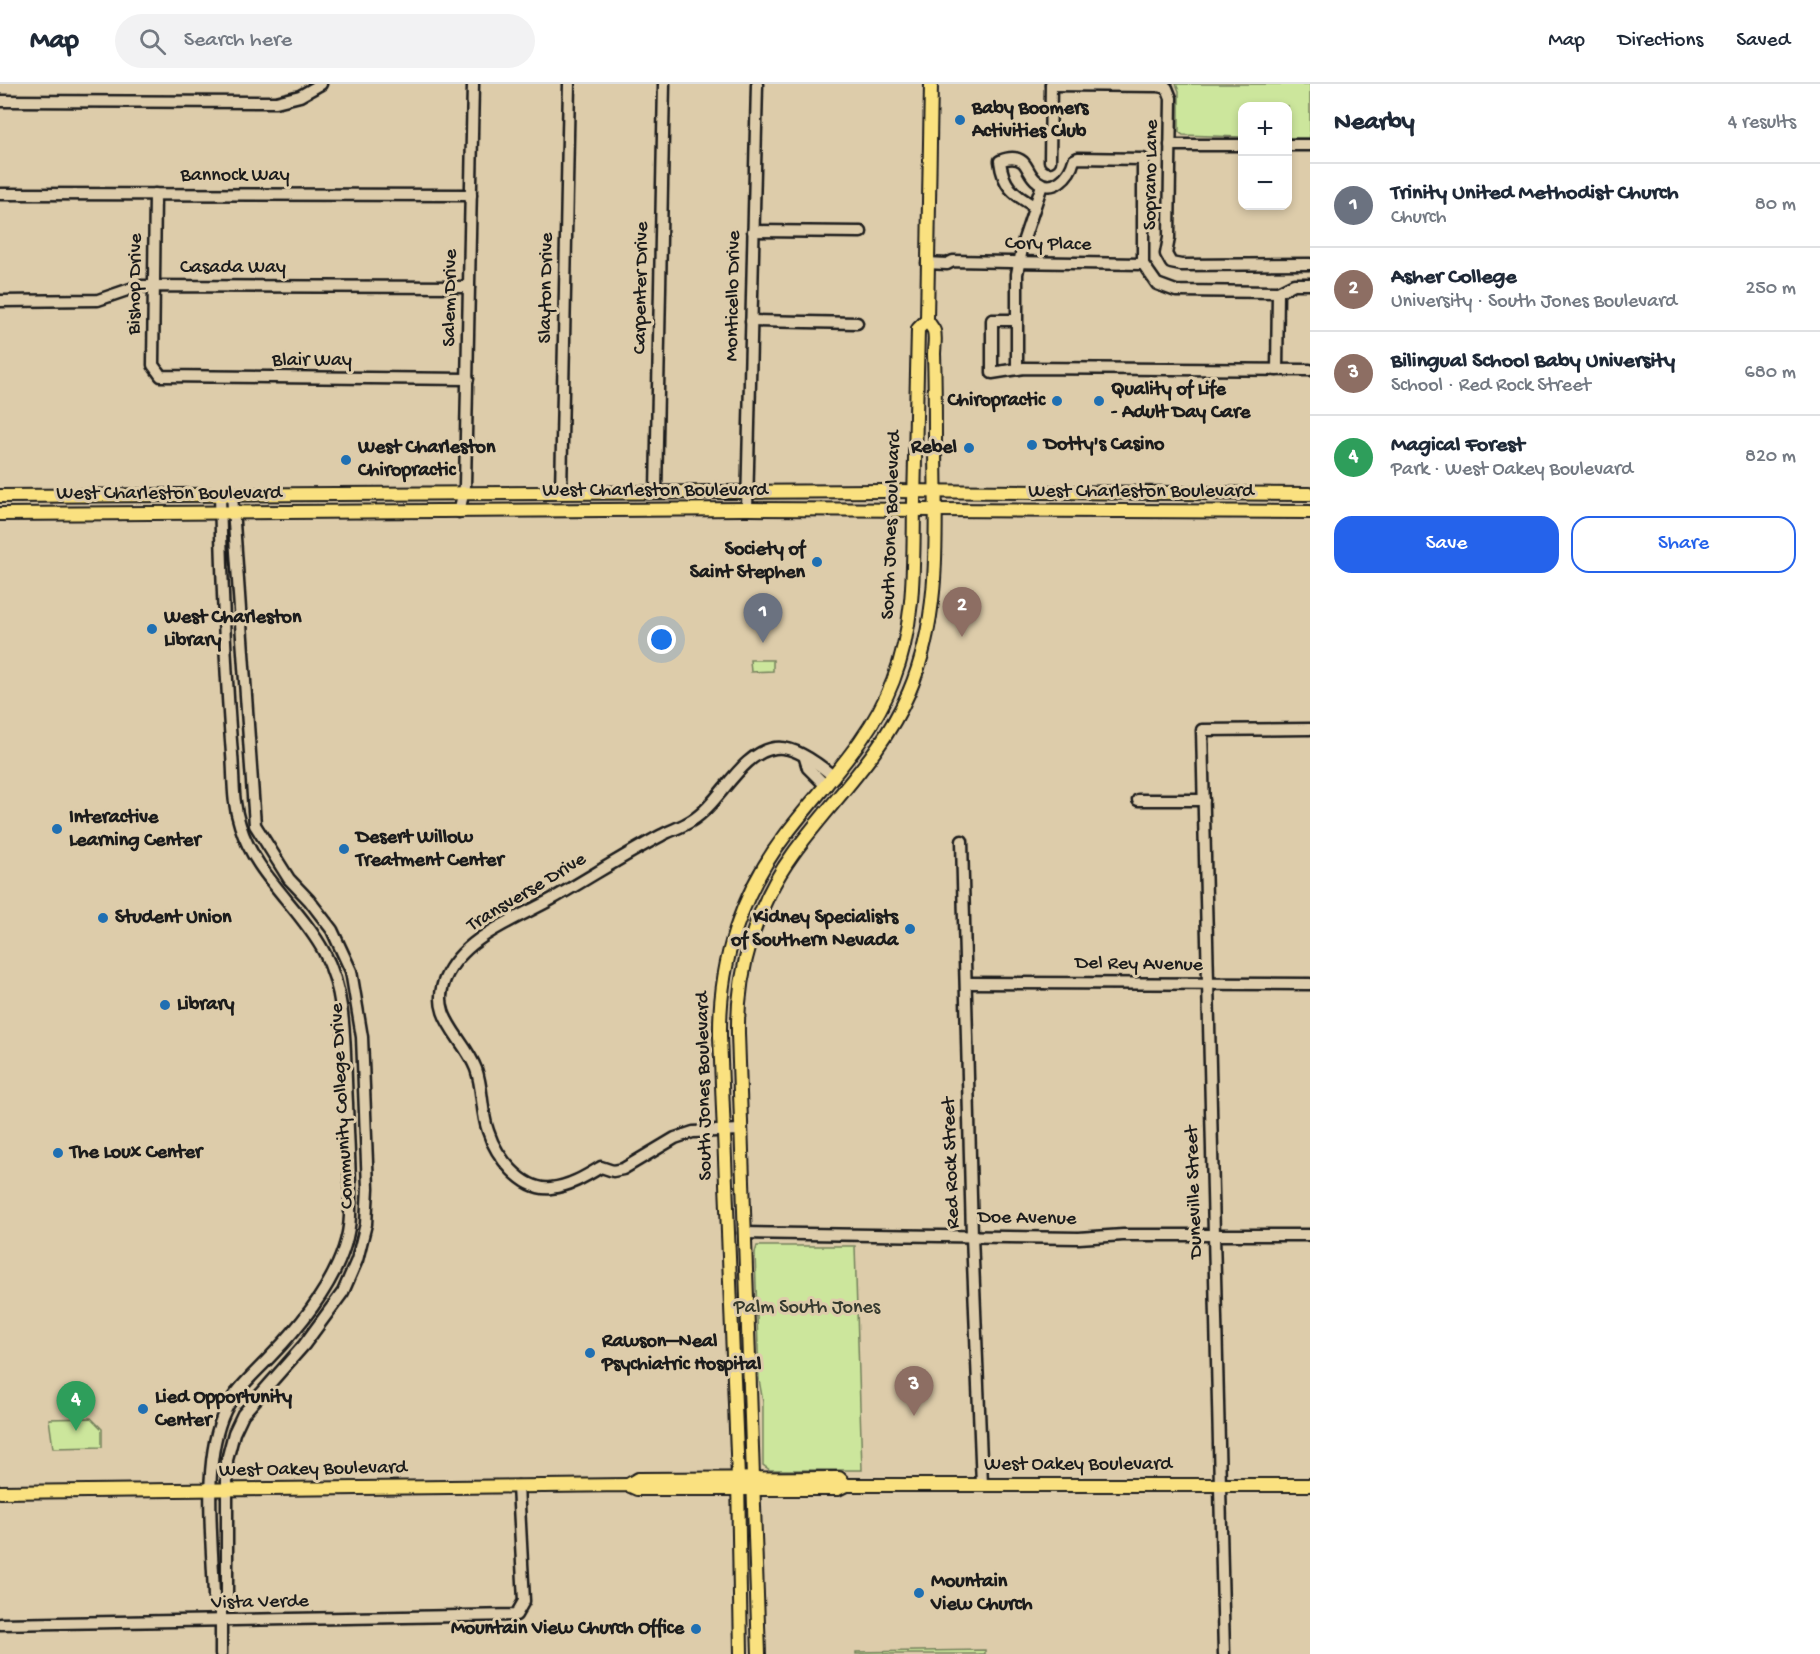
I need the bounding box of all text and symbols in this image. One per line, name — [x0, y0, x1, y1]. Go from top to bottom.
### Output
search box — [115, 14, 535, 68]
text: Map — [30, 25, 79, 58]
icon: search — [136, 25, 169, 58]
text: Search here — [184, 28, 292, 54]
text: Map — [1548, 29, 1585, 54]
text: Directions — [1618, 29, 1703, 54]
text: Saved — [1736, 29, 1790, 54]
place label: Baby Boomers Activities Club — [971, 98, 1090, 144]
map controls — [1238, 102, 1292, 210]
button: + — [1238, 102, 1292, 156]
text: Nearby — [1334, 108, 1415, 139]
text: 4 results — [1728, 112, 1796, 135]
marker: Baby Boomers Activities Club — [953, 113, 967, 127]
street label: Soprano Lane — [1140, 119, 1164, 230]
button: − — [1238, 156, 1292, 210]
street label: Bannock Way — [179, 165, 290, 188]
text: Trinity United Methodist Church — [1391, 181, 1679, 207]
text: 1 — [1349, 194, 1358, 217]
text: 80 m — [1755, 194, 1796, 217]
text: Church — [1391, 207, 1447, 230]
street label: Carpenter Drive — [629, 221, 655, 354]
street label: Monticello Drive — [721, 230, 747, 362]
street label: Slayton Drive — [535, 232, 559, 344]
street label: Bishop Drive — [124, 233, 148, 336]
street label: Cory Place — [1005, 233, 1092, 257]
street label: Salem Drive — [439, 248, 463, 347]
street label: Casada Way — [180, 257, 286, 280]
text: Asher College — [1391, 265, 1517, 291]
text: 2 — [1349, 278, 1358, 301]
text: 250 m — [1745, 278, 1796, 301]
text: University · South Jones Boulevard — [1391, 291, 1677, 314]
text: Bilingual School Baby University — [1391, 349, 1675, 375]
street label: Blair Way — [271, 350, 352, 373]
text: 3 — [1348, 362, 1359, 385]
text: 680 m — [1745, 362, 1796, 385]
text: School · Red Rock Street — [1391, 375, 1591, 398]
place label: Quality of Life - Adult Day Care — [1111, 379, 1251, 425]
place label: Chiropractic — [947, 390, 1046, 413]
marker: Chiropractic — [1050, 394, 1064, 408]
marker: Quality of Life - Adult Day Care — [1092, 394, 1106, 408]
street label: South Jones Boulevard — [877, 428, 907, 620]
text: Magical Forest — [1391, 433, 1524, 459]
place label: Dotty's Casino — [1042, 434, 1165, 457]
place label: West Charleston Chiropractic — [357, 437, 496, 483]
place label: Rebel — [910, 437, 958, 460]
marker: Dotty's Casino — [1025, 438, 1039, 452]
marker: Rebel — [962, 441, 976, 455]
text: 4 — [1349, 446, 1358, 469]
text: 820 m — [1745, 446, 1796, 469]
marker: West Charleston Chiropractic — [339, 453, 353, 467]
text: Park · West Oakey Boulevard — [1391, 459, 1633, 482]
street label: West Charleston Boulevard — [542, 480, 770, 503]
street label: West Charleston Boulevard — [1028, 481, 1256, 504]
street label: West Charleston Boulevard — [56, 483, 284, 506]
button: Save — [1334, 516, 1559, 573]
button: Share — [1571, 516, 1796, 573]
place label: Society of Saint Stephen — [690, 539, 807, 585]
marker: Society of Saint Stephen — [810, 555, 824, 569]
pin: 2 — [942, 588, 982, 637]
pin: 1 — [744, 594, 783, 643]
place label: West Charleston Library — [163, 607, 302, 653]
marker: West Charleston Library — [145, 622, 159, 636]
your location — [647, 625, 676, 654]
place label: Interactive Learning Center — [69, 807, 202, 853]
marker: Interactive Learning Center — [50, 822, 64, 836]
place label: Desert Willow Treatment Center — [354, 827, 505, 873]
marker: Desert Willow Treatment Center — [337, 842, 351, 856]
street label: Transverse Drive — [462, 848, 591, 938]
place label: Student Union — [115, 907, 232, 930]
place label: Kidney Specialists of Southern Nevada — [730, 907, 900, 953]
marker: Student Union — [96, 911, 110, 925]
marker: Kidney Specialists of Southern Nevada — [903, 922, 917, 936]
street label: Del Rey Avenue — [1073, 952, 1204, 978]
street label: South Jones Boulevard — [692, 989, 718, 1181]
place label: Library — [177, 994, 234, 1017]
marker: Library — [158, 998, 172, 1012]
street label: Community College Drive — [326, 1002, 360, 1209]
street label: Red Rock Street — [938, 1095, 966, 1229]
street label: Duneville Street — [1181, 1124, 1209, 1261]
place label: The Loux Center — [68, 1142, 204, 1165]
marker: The Loux Center — [51, 1146, 65, 1160]
street label: Doe Avenue — [975, 1207, 1077, 1231]
park label: Palm South Jones — [733, 1297, 881, 1320]
place label: Rawson–Neal Psychiatric Hospital — [601, 1331, 762, 1377]
marker: Rawson–Neal Psychiatric Hospital — [583, 1346, 597, 1360]
pin: 3 — [894, 1366, 934, 1416]
pin: 4 — [56, 1382, 96, 1431]
place label: Lied Opportunity Center — [154, 1387, 292, 1433]
marker: Lied Opportunity Center — [136, 1402, 150, 1416]
street label: West Oakey Boulevard — [984, 1454, 1174, 1477]
street label: West Oakey Boulevard — [219, 1457, 409, 1483]
place label: Mountain View Church — [930, 1571, 1033, 1617]
marker: Mountain View Church — [912, 1586, 926, 1600]
street label: Vista Verde — [210, 1591, 310, 1615]
place label: Mountain View Church Office — [451, 1617, 685, 1641]
marker: Mountain View Church Office — [689, 1622, 703, 1636]

